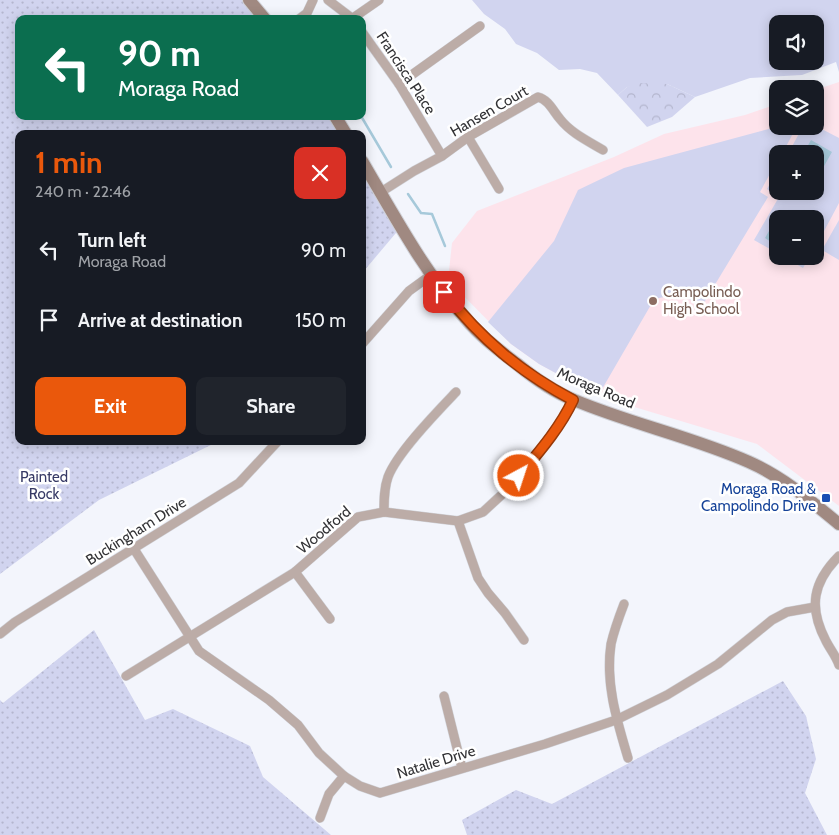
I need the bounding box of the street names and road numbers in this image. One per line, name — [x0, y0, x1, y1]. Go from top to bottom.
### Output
street label: Francisca Place — [373, 28, 439, 118]
street label: Hansen Court — [447, 82, 531, 140]
street label: Moraga Road — [554, 364, 638, 412]
street label: Buckingham Drive — [83, 493, 190, 569]
street label: Woodford — [294, 502, 354, 558]
street label: Natalie Drive — [395, 741, 478, 782]

